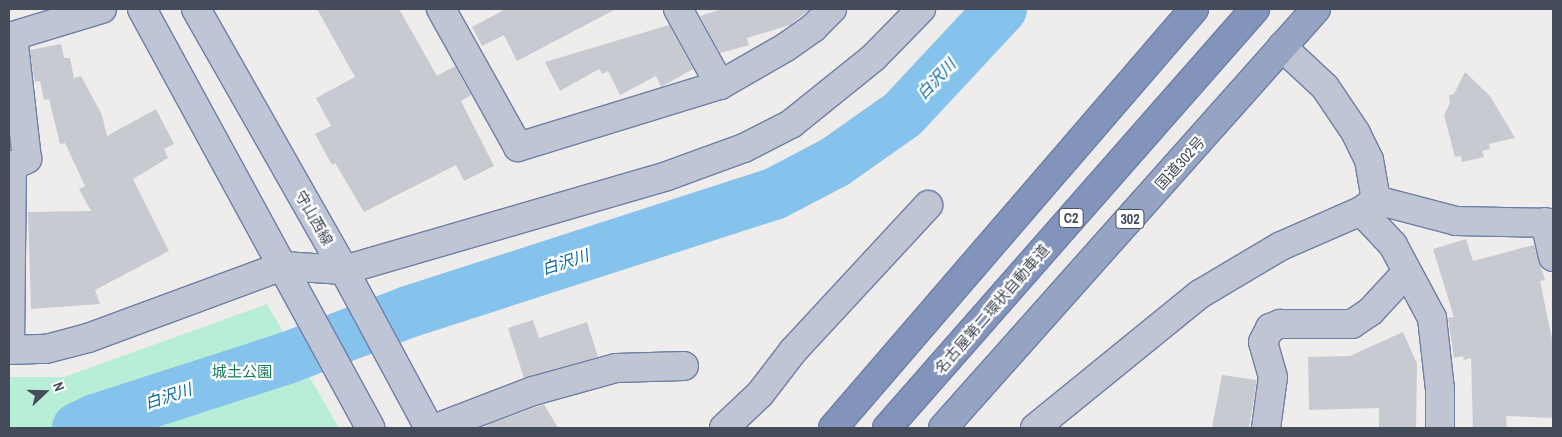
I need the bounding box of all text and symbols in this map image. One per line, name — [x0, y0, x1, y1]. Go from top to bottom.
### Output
water label: 白沢川 — [913, 55, 959, 103]
street label: 国道302号 — [1151, 133, 1209, 193]
street label: 守山西線 — [291, 188, 337, 248]
road number: C2 — [1058, 207, 1084, 230]
road number: 302 — [1115, 208, 1145, 230]
street label: 名古屋第二環状自動車道 — [931, 241, 1053, 377]
water label: 白沢川 — [539, 245, 591, 279]
park label: 城土公園 — [212, 363, 272, 381]
north arrow — [20, 367, 70, 417]
water label: 白沢川 — [142, 379, 194, 413]
text: N — [49, 380, 69, 394]

